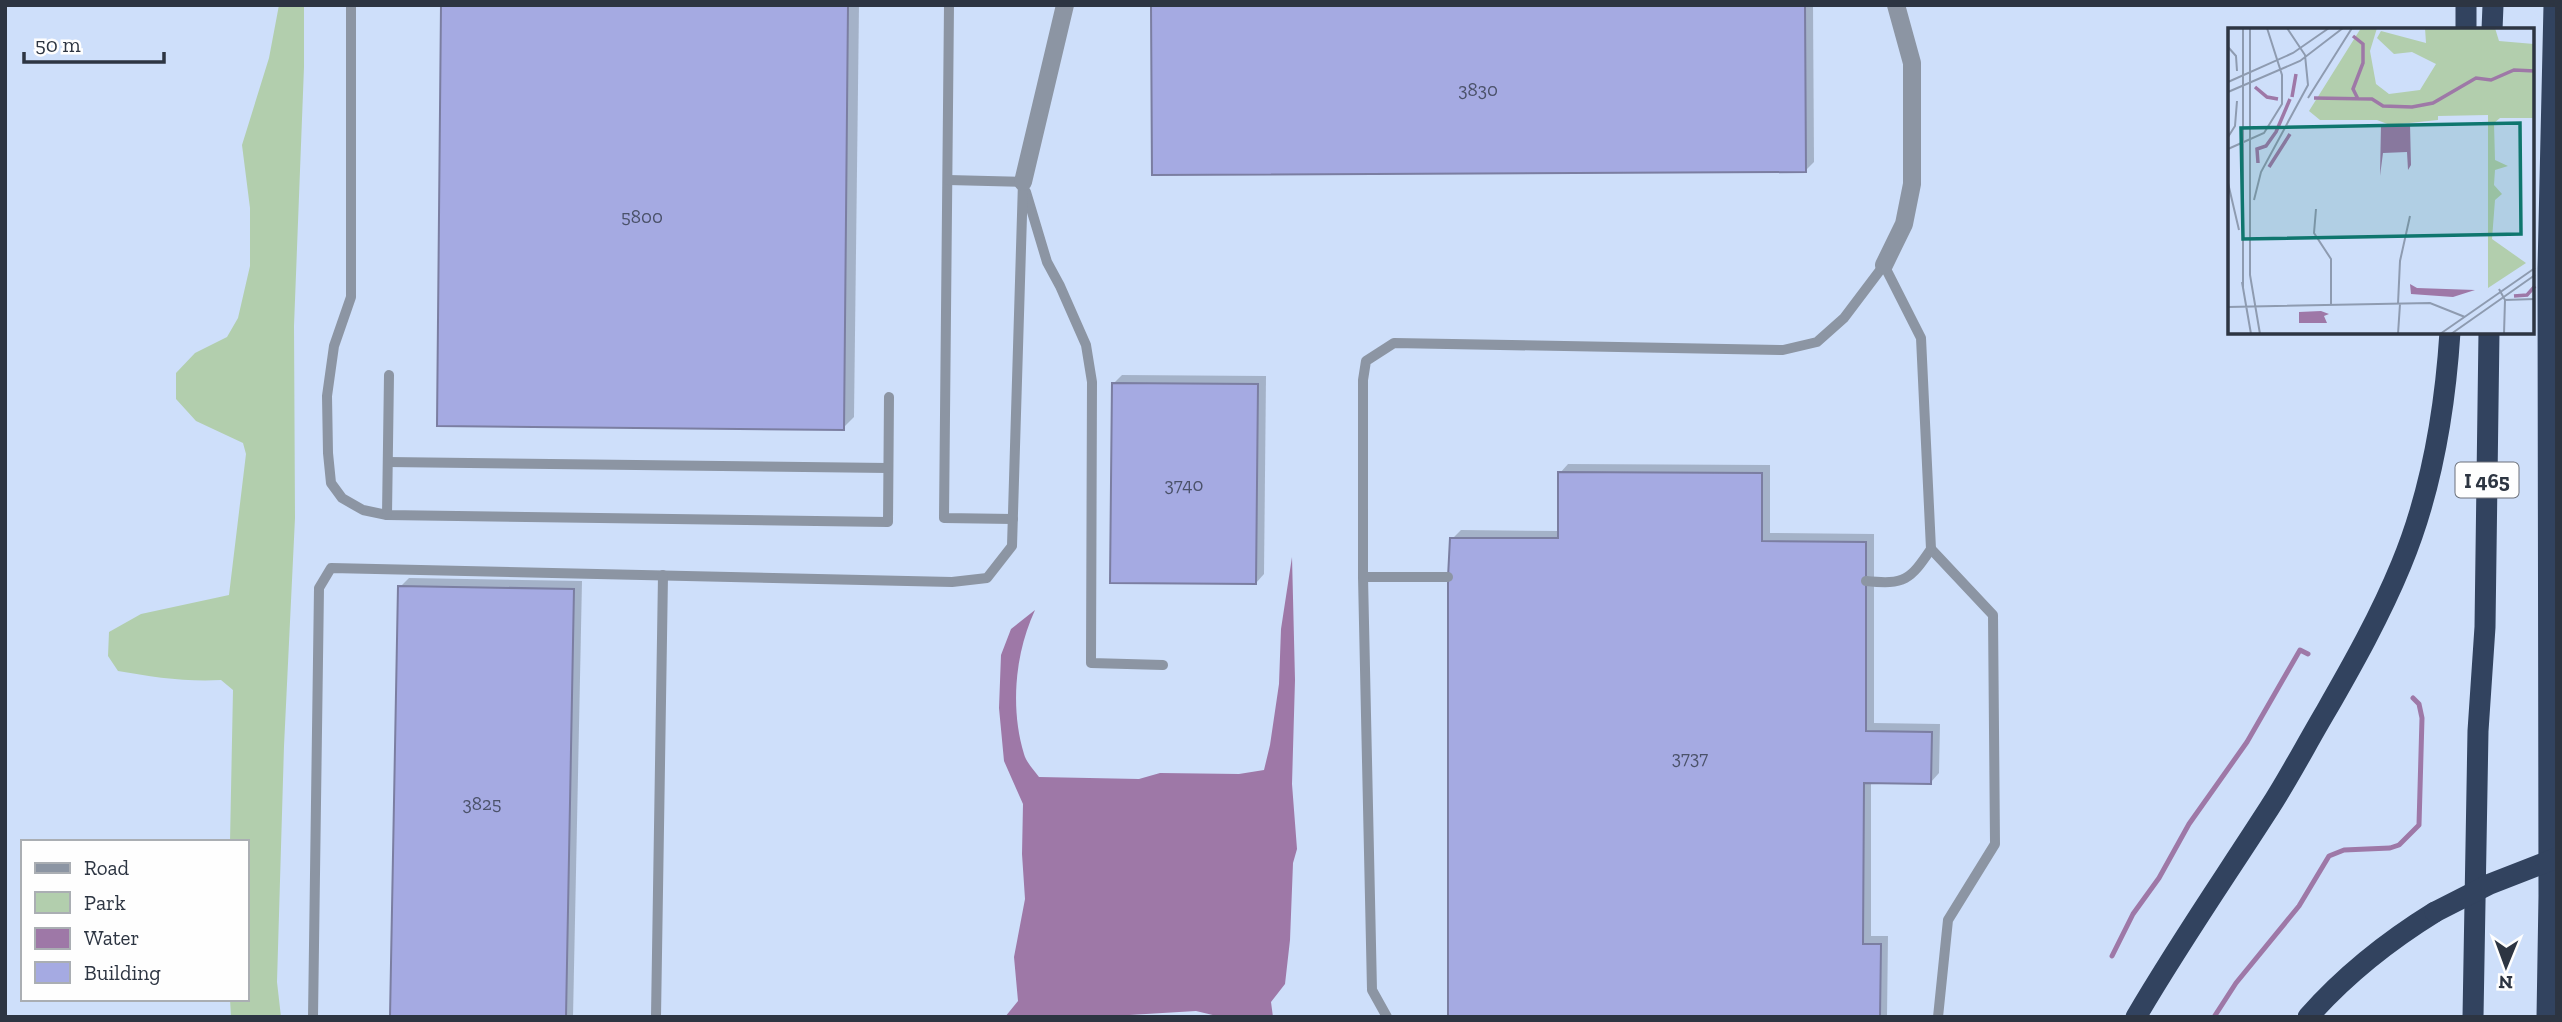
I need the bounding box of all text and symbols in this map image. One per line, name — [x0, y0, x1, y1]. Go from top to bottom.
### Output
scale bar — [24, 21, 164, 65]
inset map — [2228, 28, 2534, 334]
text: 50 m — [35, 32, 81, 57]
house number: 3830 — [1458, 78, 1498, 101]
house number: 5800 — [621, 205, 663, 228]
road number: I 465 — [2456, 462, 2518, 498]
house number: 3740 — [1165, 473, 1204, 496]
house number: 3737 — [1672, 746, 1708, 769]
house number: 3825 — [462, 792, 502, 815]
legend — [21, 840, 248, 1001]
text: Road — [84, 855, 130, 880]
text: Park — [84, 890, 126, 915]
text: Water — [84, 925, 139, 950]
north arrow — [2471, 931, 2541, 1001]
text: Building — [84, 960, 161, 985]
text: N — [2498, 971, 2513, 994]

